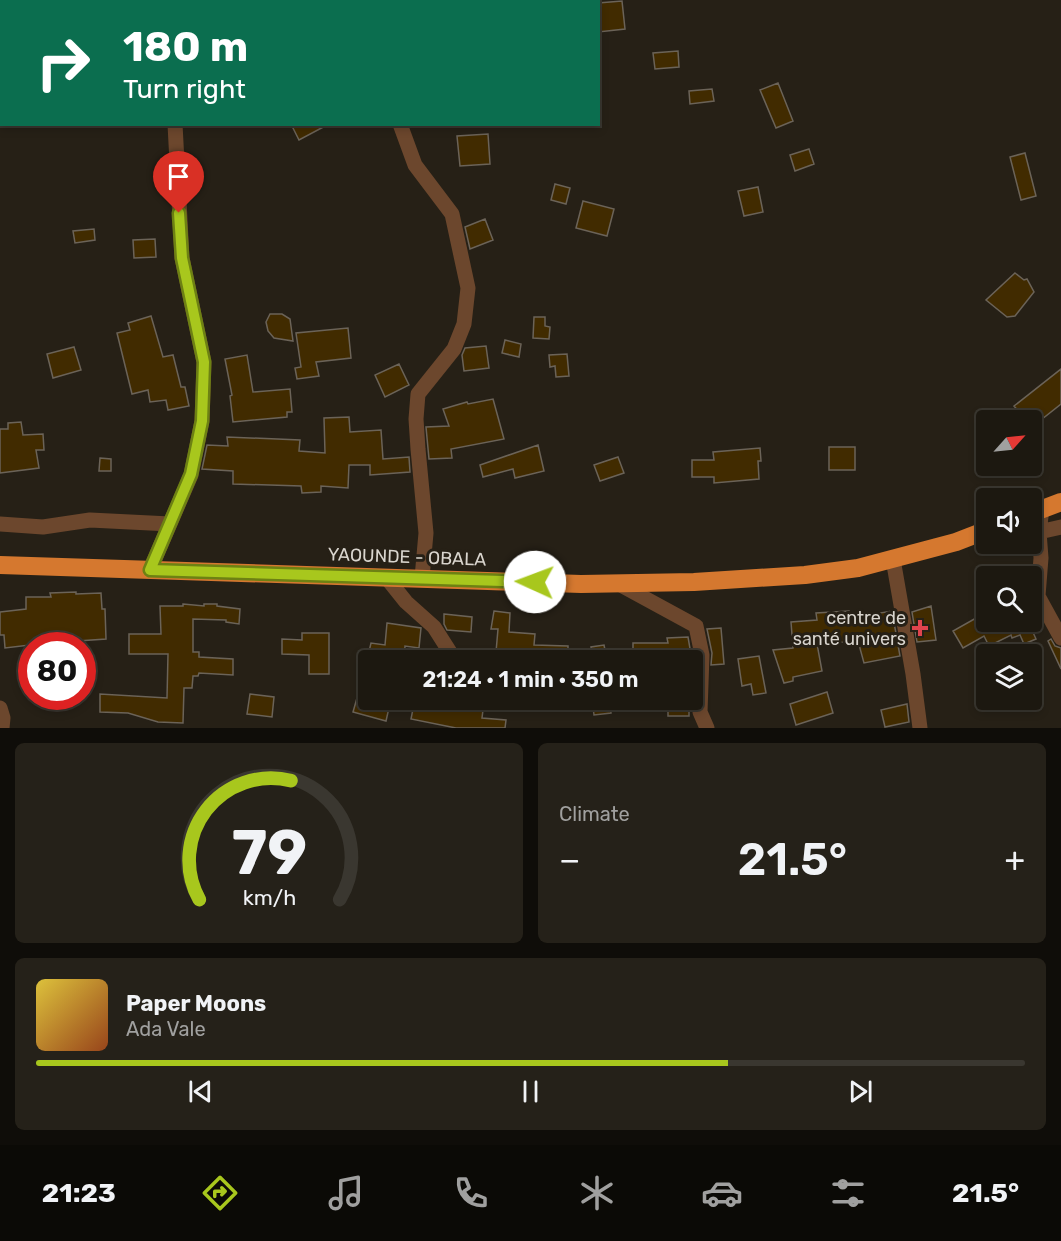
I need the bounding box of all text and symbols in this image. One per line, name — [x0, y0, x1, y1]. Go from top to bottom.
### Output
text: 180 m — [123, 22, 248, 72]
icon: right — [24, 24, 102, 102]
text: Turn right — [123, 73, 246, 105]
pin — [153, 151, 204, 213]
icon: arrive — [162, 160, 195, 193]
north arrow — [976, 410, 1042, 476]
map controls — [976, 410, 1042, 710]
button: sound — [976, 488, 1042, 554]
street label: YAOUNDE - OBALA — [327, 543, 487, 571]
position arrow — [503, 550, 567, 614]
button: search — [976, 566, 1042, 632]
place label: centre de santé univers — [793, 607, 906, 650]
marker: centre de santé univers — [911, 619, 929, 637]
speed limit sign: 80 — [18, 632, 96, 710]
button: layers — [976, 644, 1042, 710]
text: 21:24 · 1 min · 350 m — [422, 666, 639, 693]
text: Climate — [559, 802, 630, 826]
text: 79 — [231, 816, 307, 890]
text: 21.5° — [738, 833, 847, 886]
text: − — [559, 840, 580, 879]
text: + — [1004, 840, 1025, 879]
text: km/h — [242, 885, 296, 910]
text: Paper Moons — [126, 990, 266, 1017]
text: Ada Vale — [126, 1017, 206, 1041]
icon: previous — [184, 1075, 217, 1108]
icon: pause — [514, 1075, 547, 1108]
icon: next — [844, 1075, 877, 1108]
icon: directions — [199, 1172, 241, 1214]
icon: music — [325, 1172, 367, 1214]
icon: phone — [450, 1172, 492, 1214]
icon: climate — [576, 1172, 618, 1214]
icon: car — [701, 1172, 743, 1214]
icon: filters — [827, 1172, 869, 1214]
text: 21:23 — [42, 1177, 116, 1209]
text: 21.5° — [952, 1177, 1019, 1209]

